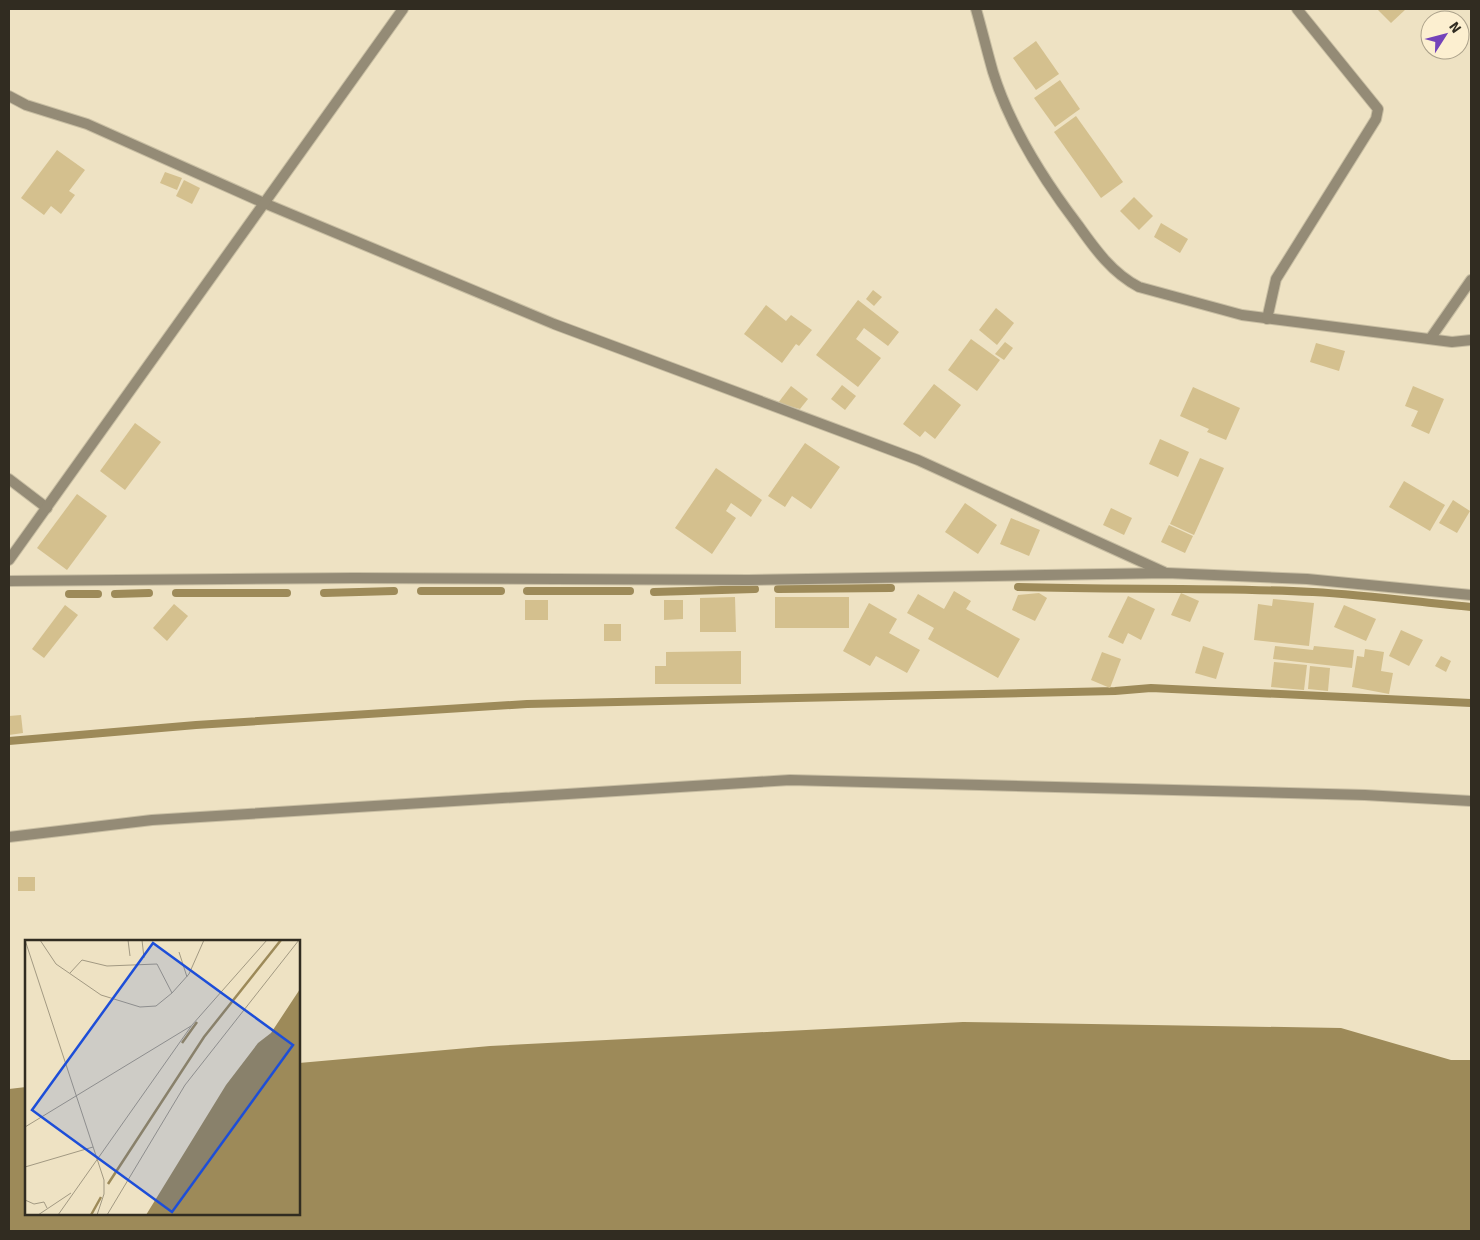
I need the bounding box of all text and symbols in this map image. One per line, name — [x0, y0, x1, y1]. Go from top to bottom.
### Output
north arrow — [1420, 10, 1470, 60]
text: N — [1445, 19, 1465, 37]
inset map — [25, 940, 300, 1215]

